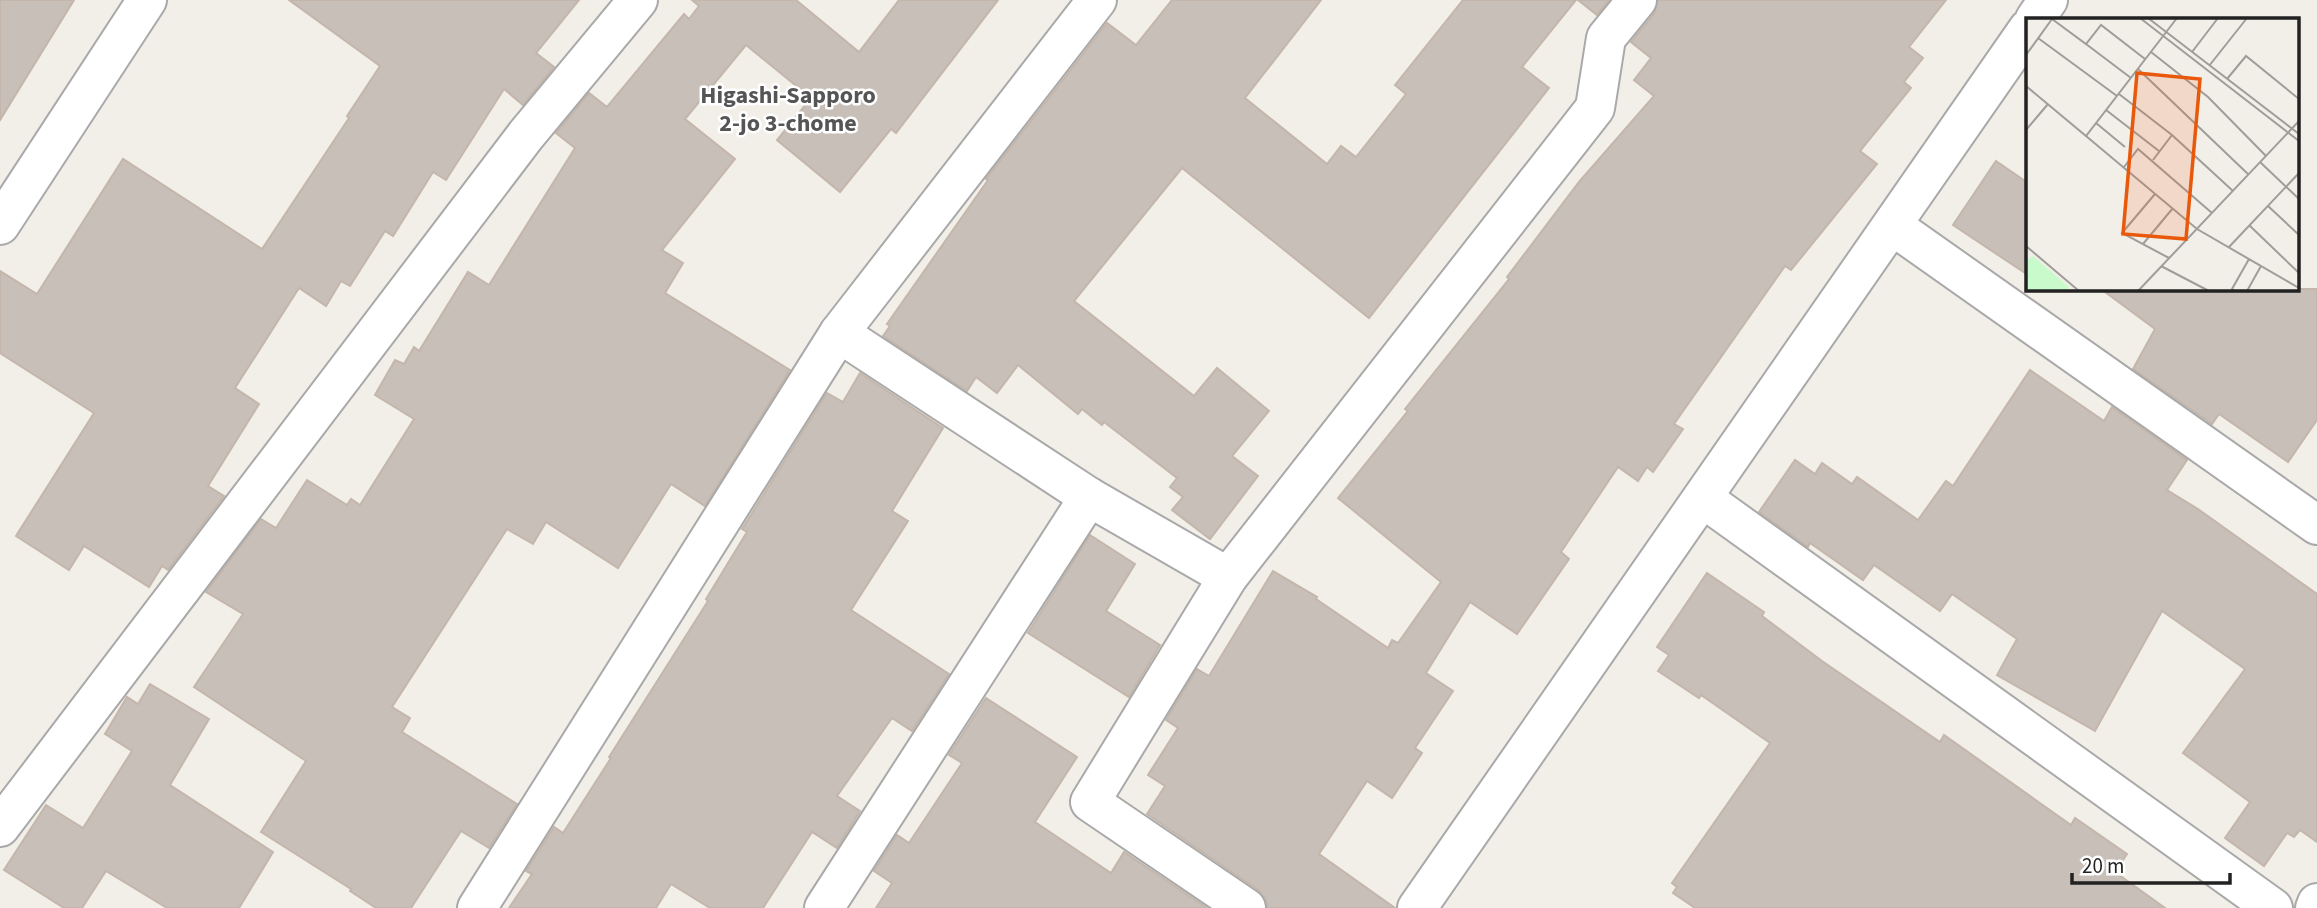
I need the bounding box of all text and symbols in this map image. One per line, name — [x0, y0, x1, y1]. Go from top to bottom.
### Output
inset map — [2026, 18, 2300, 290]
district label: Higashi-Sapporo 2-jo 3-chome — [700, 78, 876, 141]
scale bar — [2072, 842, 2230, 886]
text: 20 m — [2082, 851, 2124, 881]

